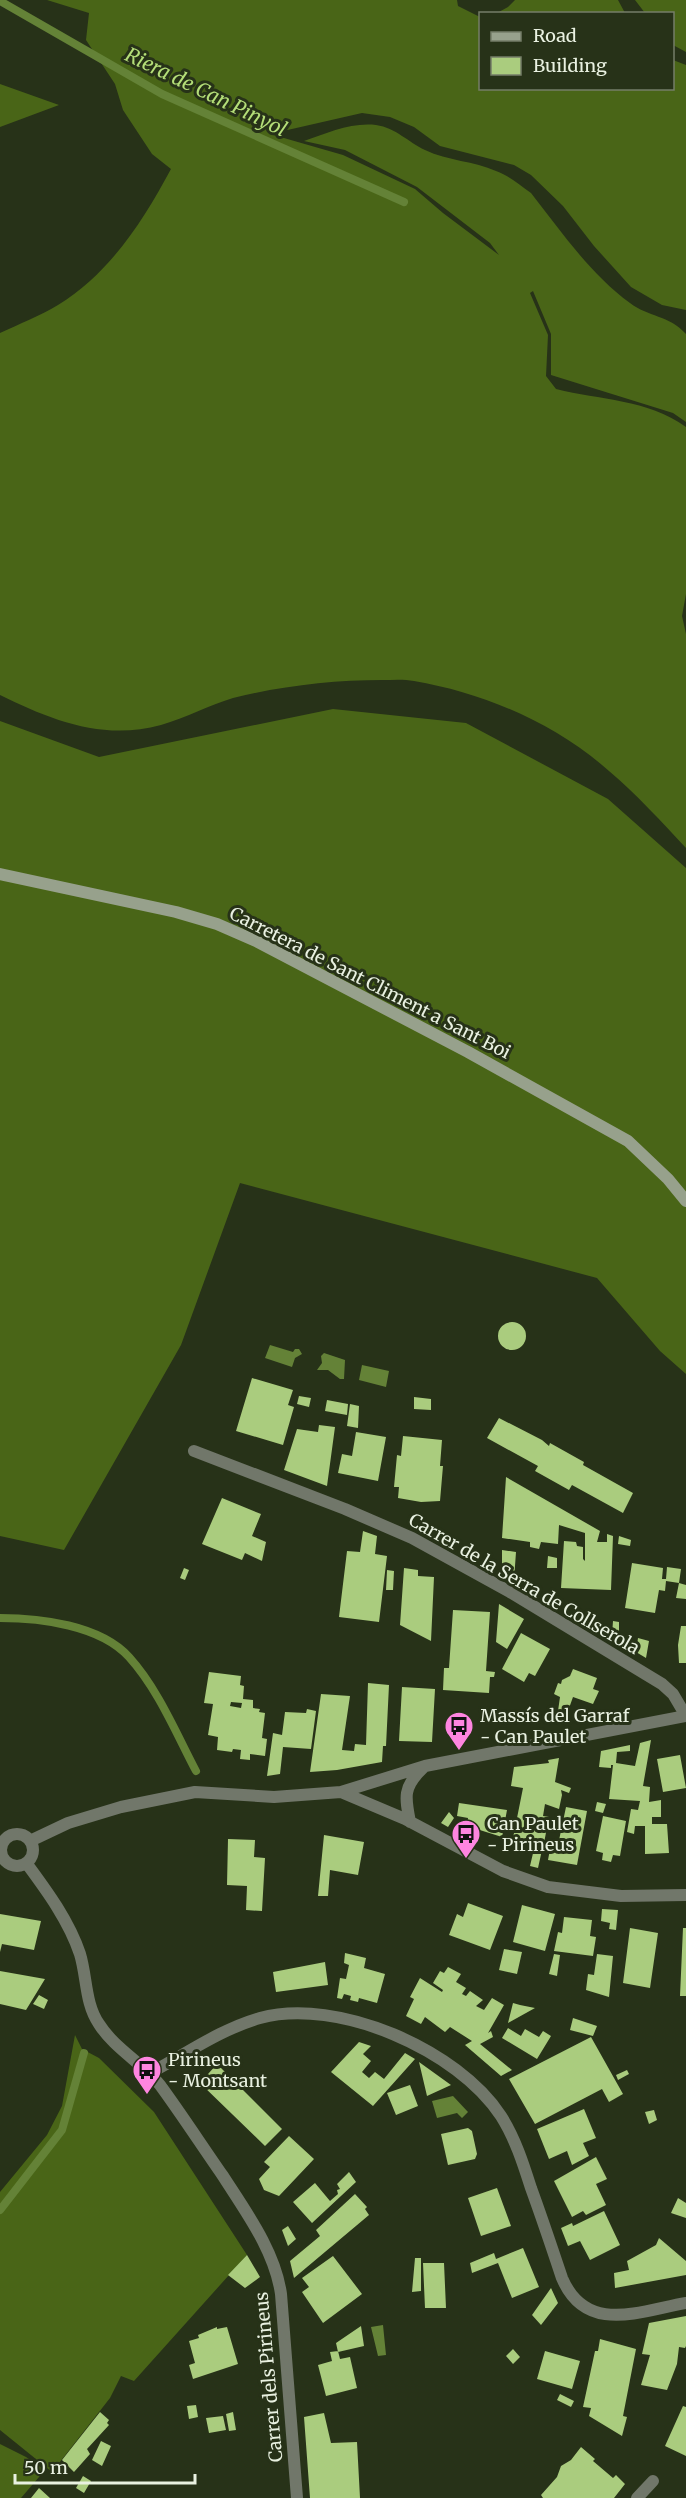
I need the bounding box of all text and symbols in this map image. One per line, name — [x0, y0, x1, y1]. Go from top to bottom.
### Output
legend — [479, 12, 674, 90]
text: Road — [533, 24, 577, 47]
water label: Riera de Can Pinyol — [121, 42, 291, 142]
text: Building — [533, 54, 607, 77]
street label: Carretera de Sant Climent a Sant Boi — [226, 901, 515, 1064]
street label: Carrer de la Serra de Collserola — [405, 1508, 644, 1659]
place label: Massís del Garraf - Can Paulet — [480, 1704, 631, 1748]
bus stop icon: Massís del Garraf - Can Paulet — [443, 1710, 475, 1752]
place label: Can Paulet - Pirineus — [487, 1812, 579, 1856]
bus stop icon: Can Paulet - Pirineus — [450, 1818, 482, 1860]
place label: Pirineus - Montsant — [168, 2048, 267, 2092]
bus stop icon: Pirineus - Montsant — [131, 2054, 163, 2096]
street label: Carrer dels Pirineus — [250, 2291, 287, 2463]
scale bar — [15, 2447, 195, 2485]
text: 50 m — [24, 2456, 68, 2479]

